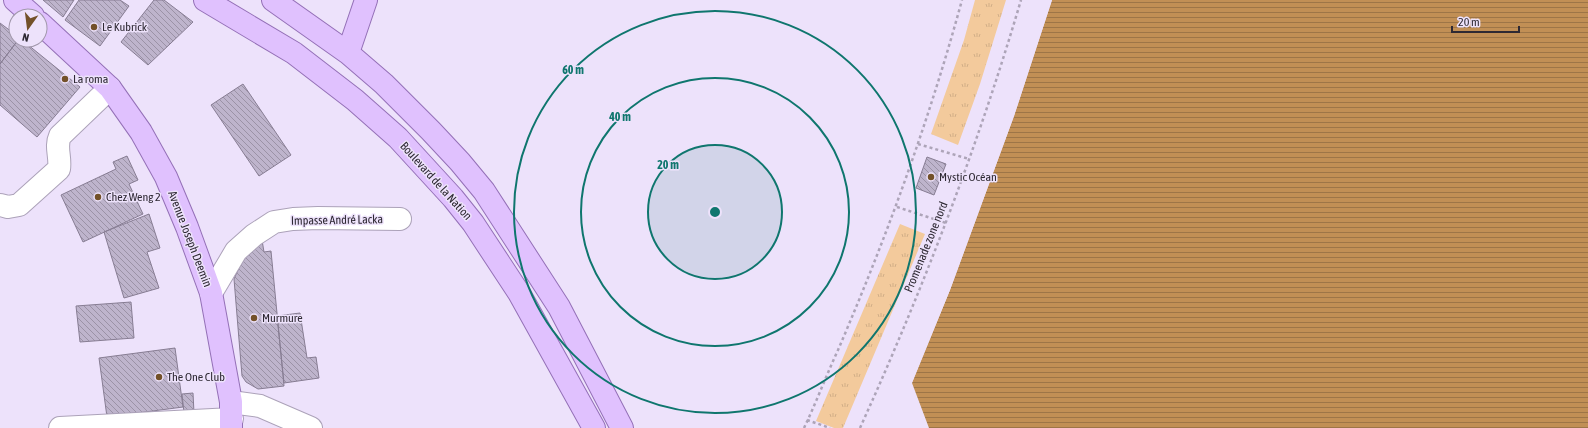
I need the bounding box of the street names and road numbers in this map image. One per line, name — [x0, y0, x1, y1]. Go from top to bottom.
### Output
street label: Boulevard de la Nation — [397, 139, 475, 223]
street label: Avenue Joseph Deemin — [165, 189, 215, 289]
street label: Promenade zone nord — [901, 200, 951, 294]
street label: Impasse André Lacka — [291, 212, 383, 228]

